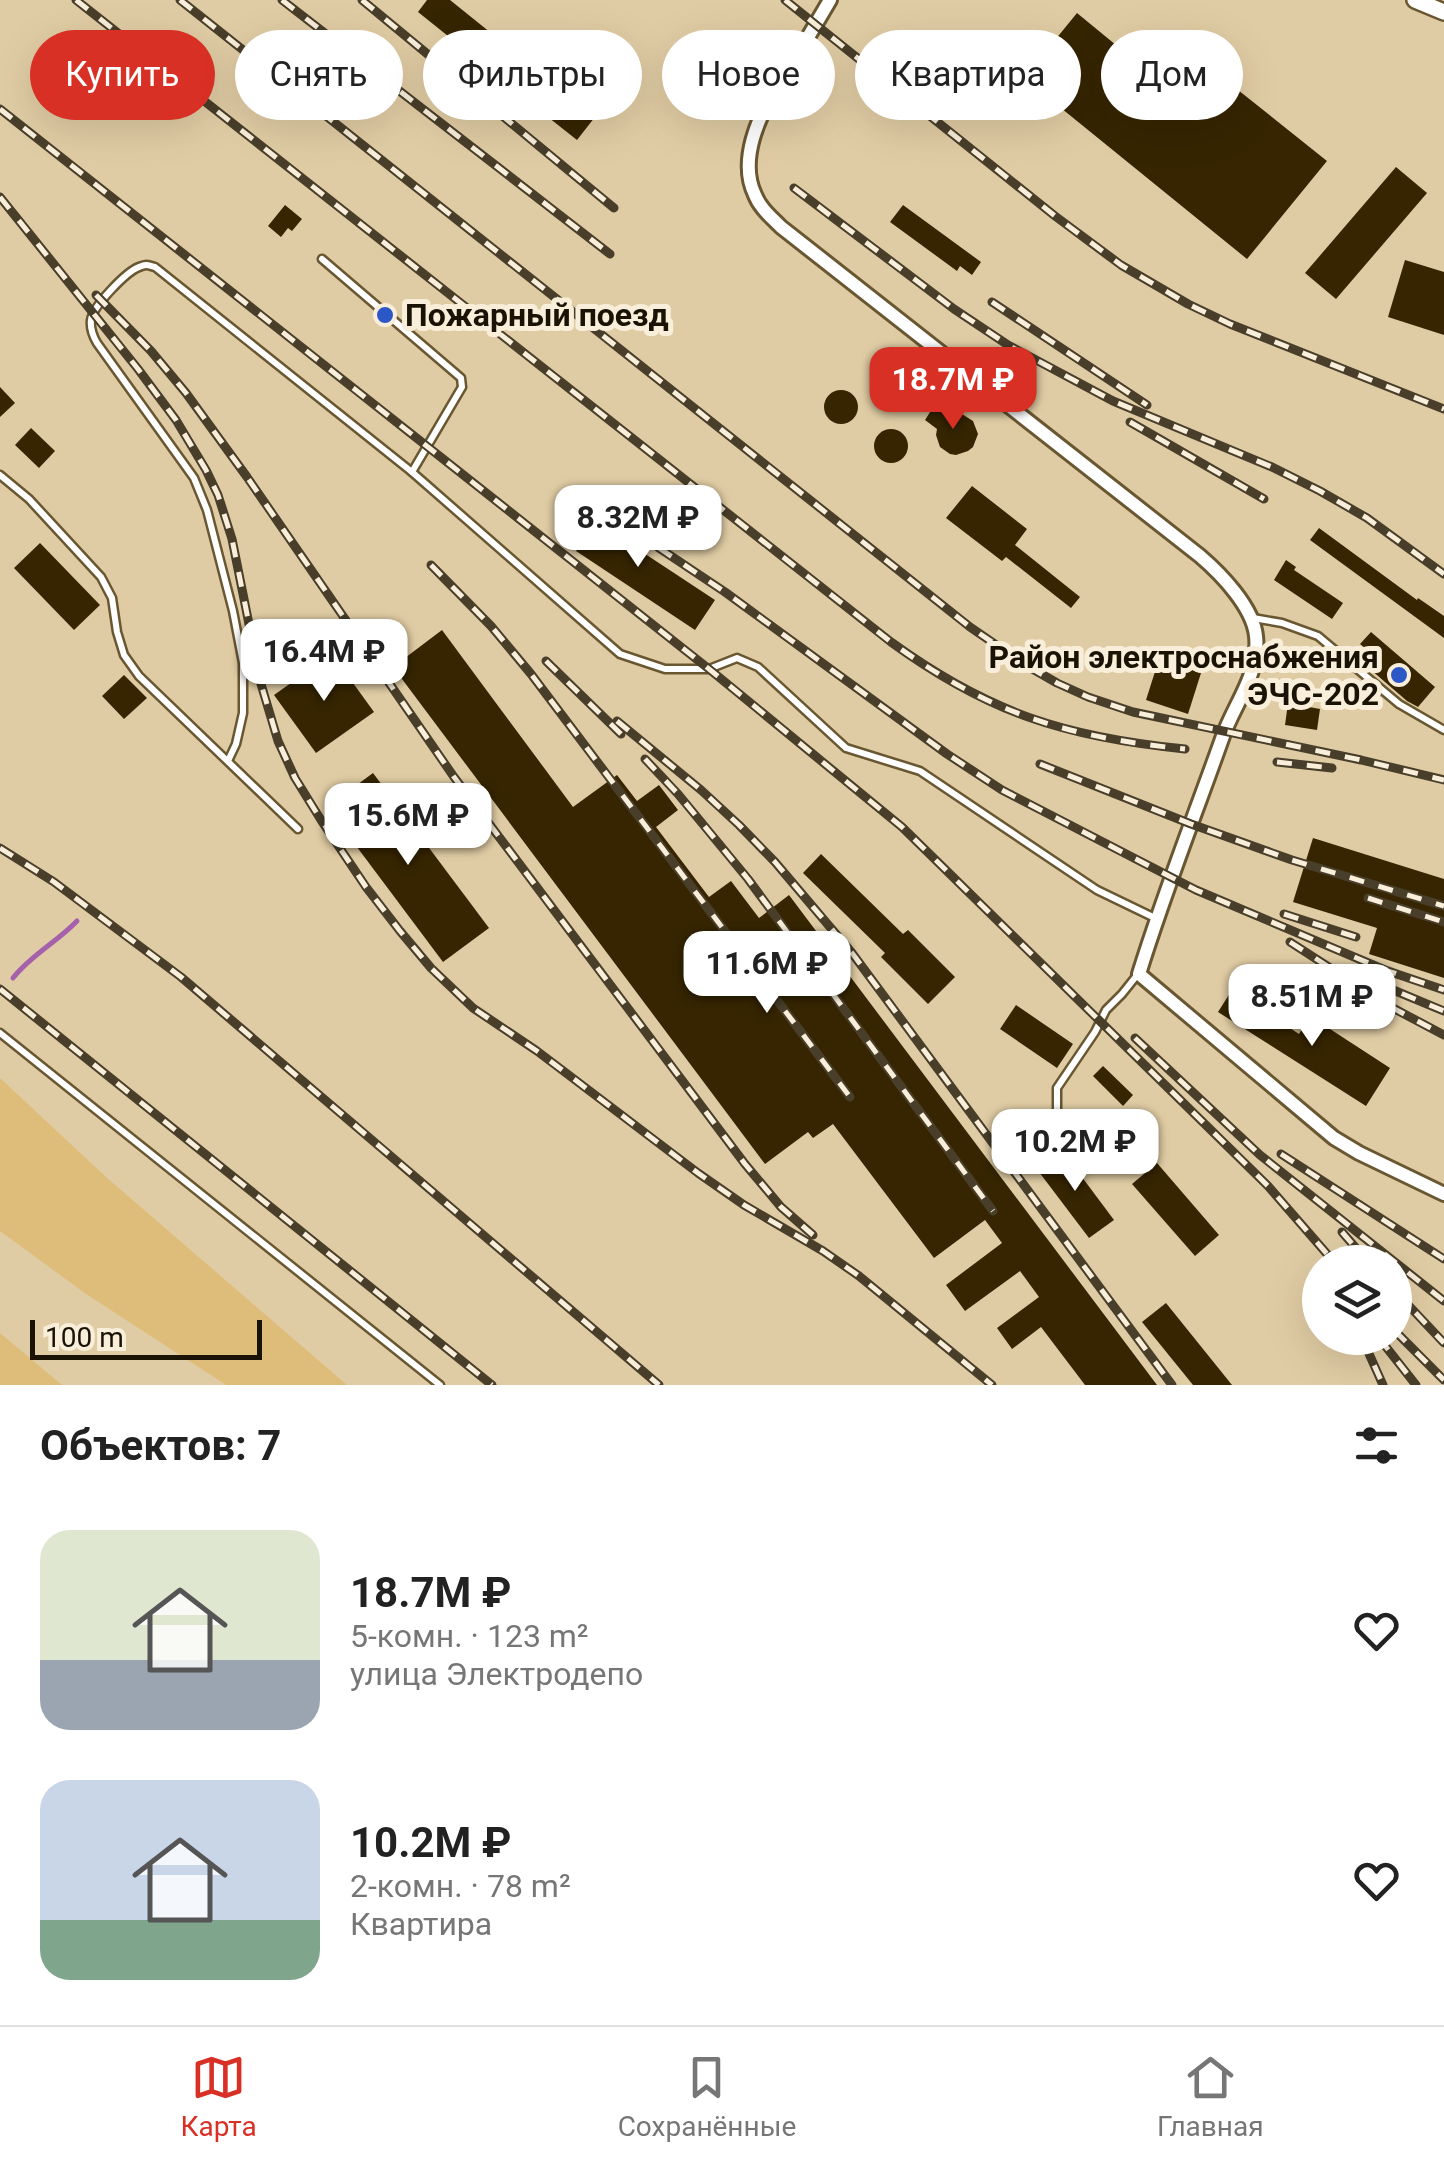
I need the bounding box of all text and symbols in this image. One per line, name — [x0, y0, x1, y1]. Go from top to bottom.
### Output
chip: Купить — [30, 30, 215, 120]
chip: Снять — [235, 30, 403, 120]
chip: Фильтры — [423, 30, 642, 120]
chip: Новое — [662, 30, 835, 120]
chip: Квартира — [855, 30, 1081, 120]
chip: Дом — [1101, 30, 1243, 120]
place label: Пожарный поезд — [405, 296, 669, 334]
marker: Пожарный поезд — [374, 304, 396, 326]
pin: 18.7M ₽ — [861, 347, 1045, 432]
text: 18.7M ₽ — [892, 360, 1014, 398]
pin: 8.32M ₽ — [546, 485, 730, 570]
text: 8.32M ₽ — [577, 498, 699, 536]
pin: 16.4M ₽ — [232, 619, 416, 704]
text: 16.4M ₽ — [263, 632, 385, 670]
place label: Район электроснабжения ЭЧС-202 — [988, 638, 1379, 713]
marker: Район электроснабжения ЭЧС-202 — [1388, 664, 1410, 686]
pin: 15.6M ₽ — [316, 783, 500, 868]
text: 15.6M ₽ — [347, 796, 469, 834]
pin: 11.6M ₽ — [675, 931, 859, 1016]
text: 11.6M ₽ — [706, 944, 828, 982]
pin: 8.51M ₽ — [1220, 964, 1404, 1049]
text: 8.51M ₽ — [1251, 977, 1373, 1015]
pin: 10.2M ₽ — [983, 1109, 1167, 1194]
text: 10.2M ₽ — [1014, 1122, 1136, 1160]
map controls — [1302, 1245, 1412, 1355]
button: layers — [1302, 1245, 1412, 1355]
scale bar — [30, 1315, 262, 1360]
text: 100 m — [45, 1321, 124, 1354]
icon: filters — [1349, 1418, 1404, 1473]
text: Объектов: 7 — [40, 1421, 281, 1470]
text: 18.7M ₽ — [350, 1568, 511, 1617]
icon: home — [120, 1570, 240, 1690]
icon: heart — [1349, 1603, 1404, 1658]
text: 5-комн. · 123 m² — [350, 1617, 589, 1655]
text: улица Электродепо — [350, 1655, 643, 1693]
text: 10.2M ₽ — [350, 1818, 511, 1867]
icon: home — [120, 1820, 240, 1940]
icon: heart — [1349, 1853, 1404, 1908]
text: 2-комн. · 78 m² — [350, 1867, 571, 1905]
text: Квартира — [350, 1905, 492, 1943]
tab: Карта — [180, 2050, 257, 2143]
tab: Сохранённые — [618, 2050, 796, 2143]
tab: Главная — [1157, 2050, 1264, 2143]

